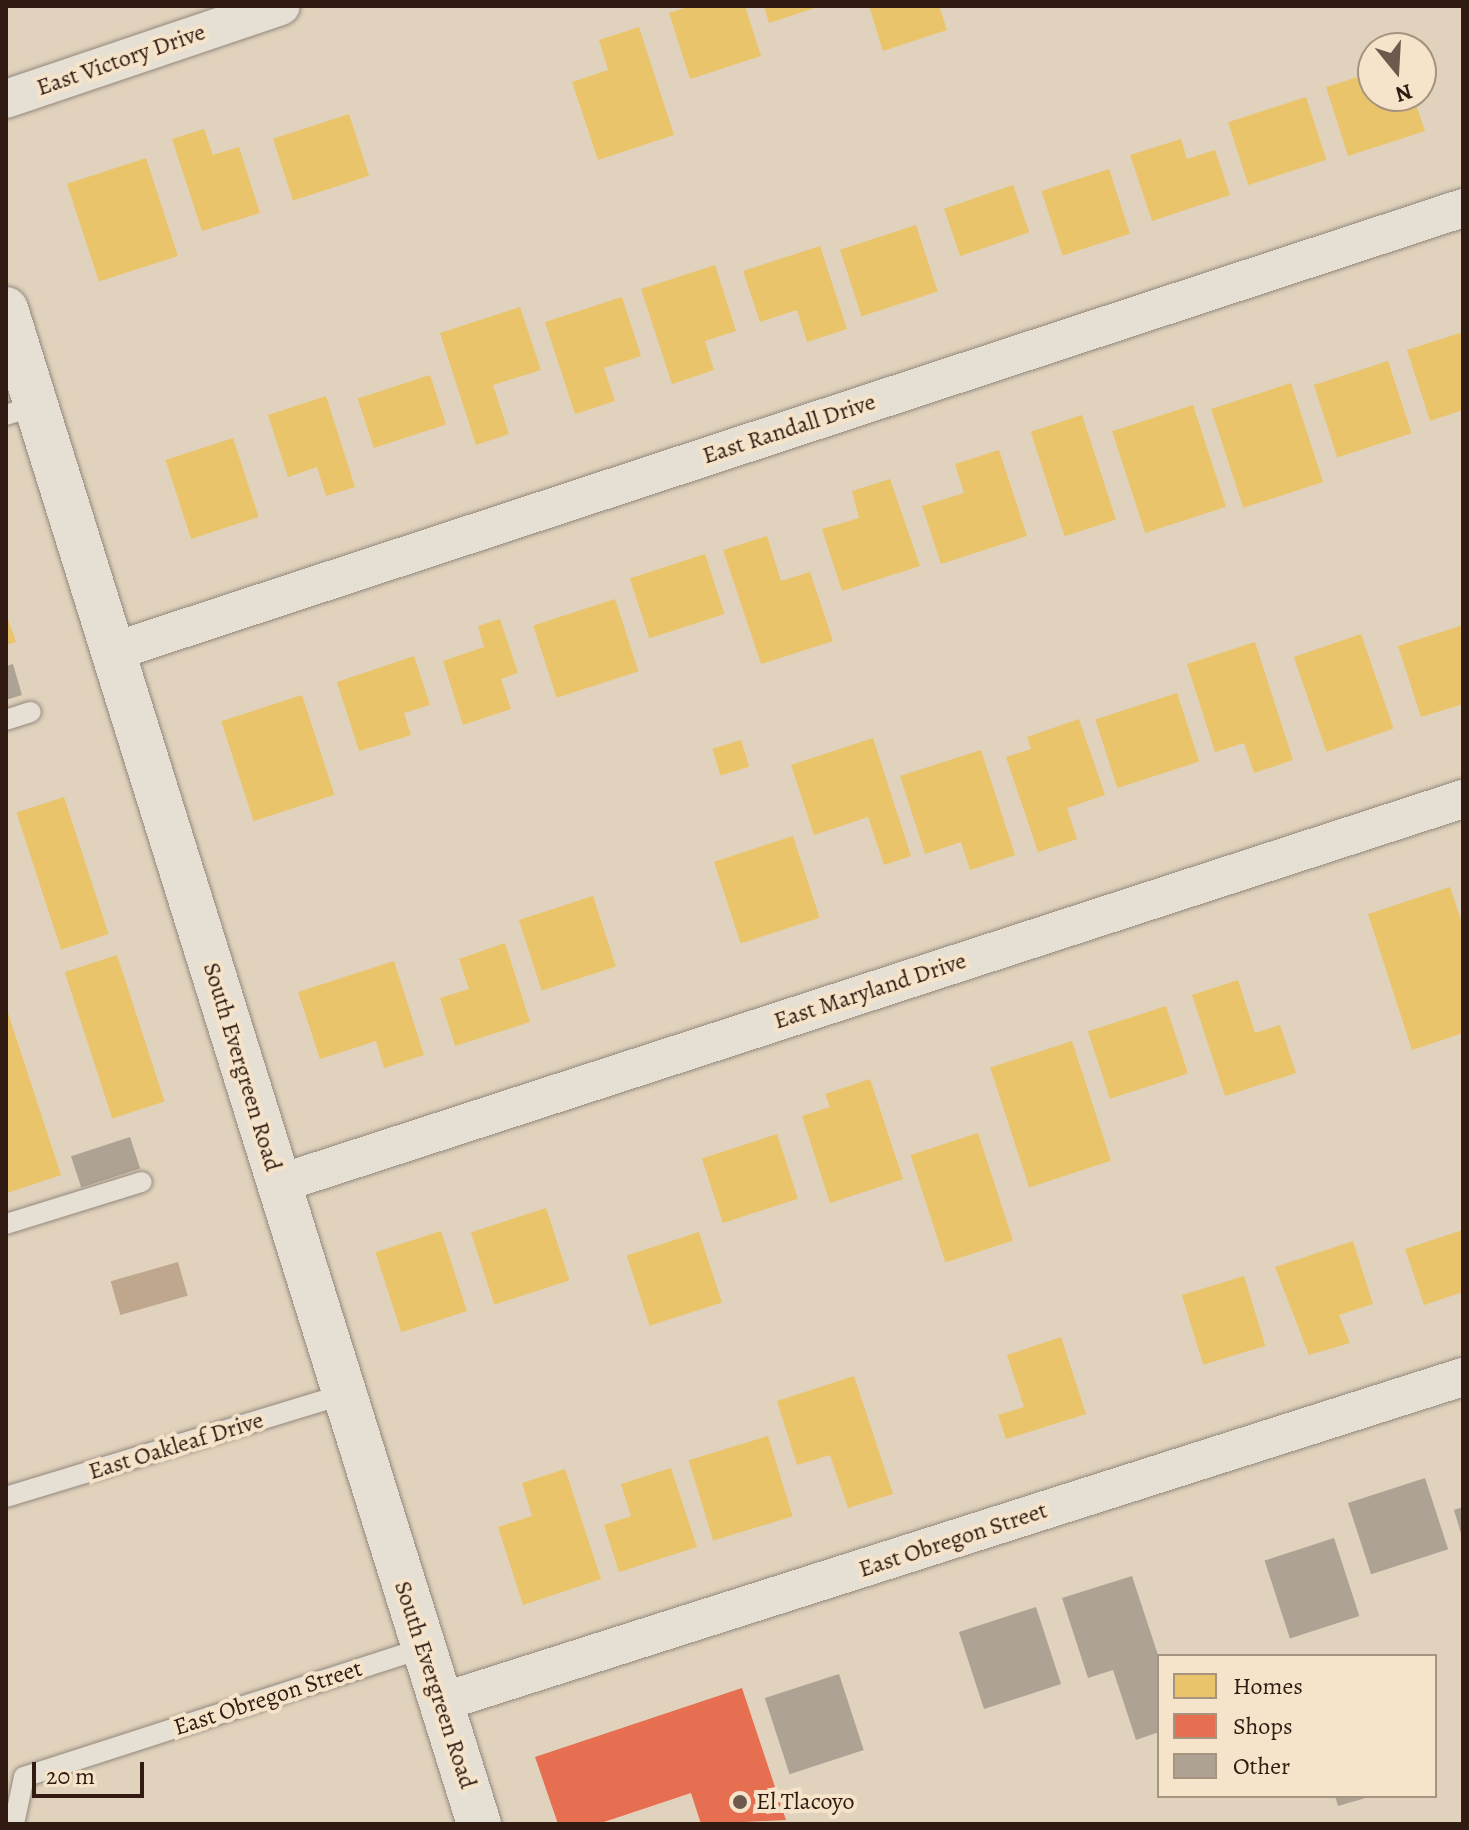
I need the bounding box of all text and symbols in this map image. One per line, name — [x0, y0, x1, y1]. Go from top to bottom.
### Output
street label: East Victory Drive — [33, 18, 209, 102]
north arrow — [1357, 32, 1437, 112]
text: N — [1392, 76, 1416, 110]
street label: East Randall Drive — [699, 387, 879, 471]
street label: East Maryland Drive — [770, 946, 970, 1036]
street label: South Evergreen Road — [197, 959, 287, 1175]
street label: East Oakleaf Drive — [85, 1406, 267, 1486]
street label: East Obregon Street — [855, 1496, 1051, 1584]
street label: South Evergreen Road — [388, 1577, 482, 1793]
street label: East Obregon Street — [170, 1654, 366, 1742]
legend — [1157, 1654, 1437, 1798]
text: Homes — [1233, 1670, 1303, 1702]
text: Shops — [1233, 1710, 1293, 1742]
scale bar — [36, 1746, 148, 1796]
text: Other — [1233, 1750, 1290, 1782]
text: 20 m — [46, 1760, 95, 1792]
place label: El Tlacoyo — [756, 1788, 854, 1816]
marker: El Tlacoyo — [731, 1793, 749, 1811]

